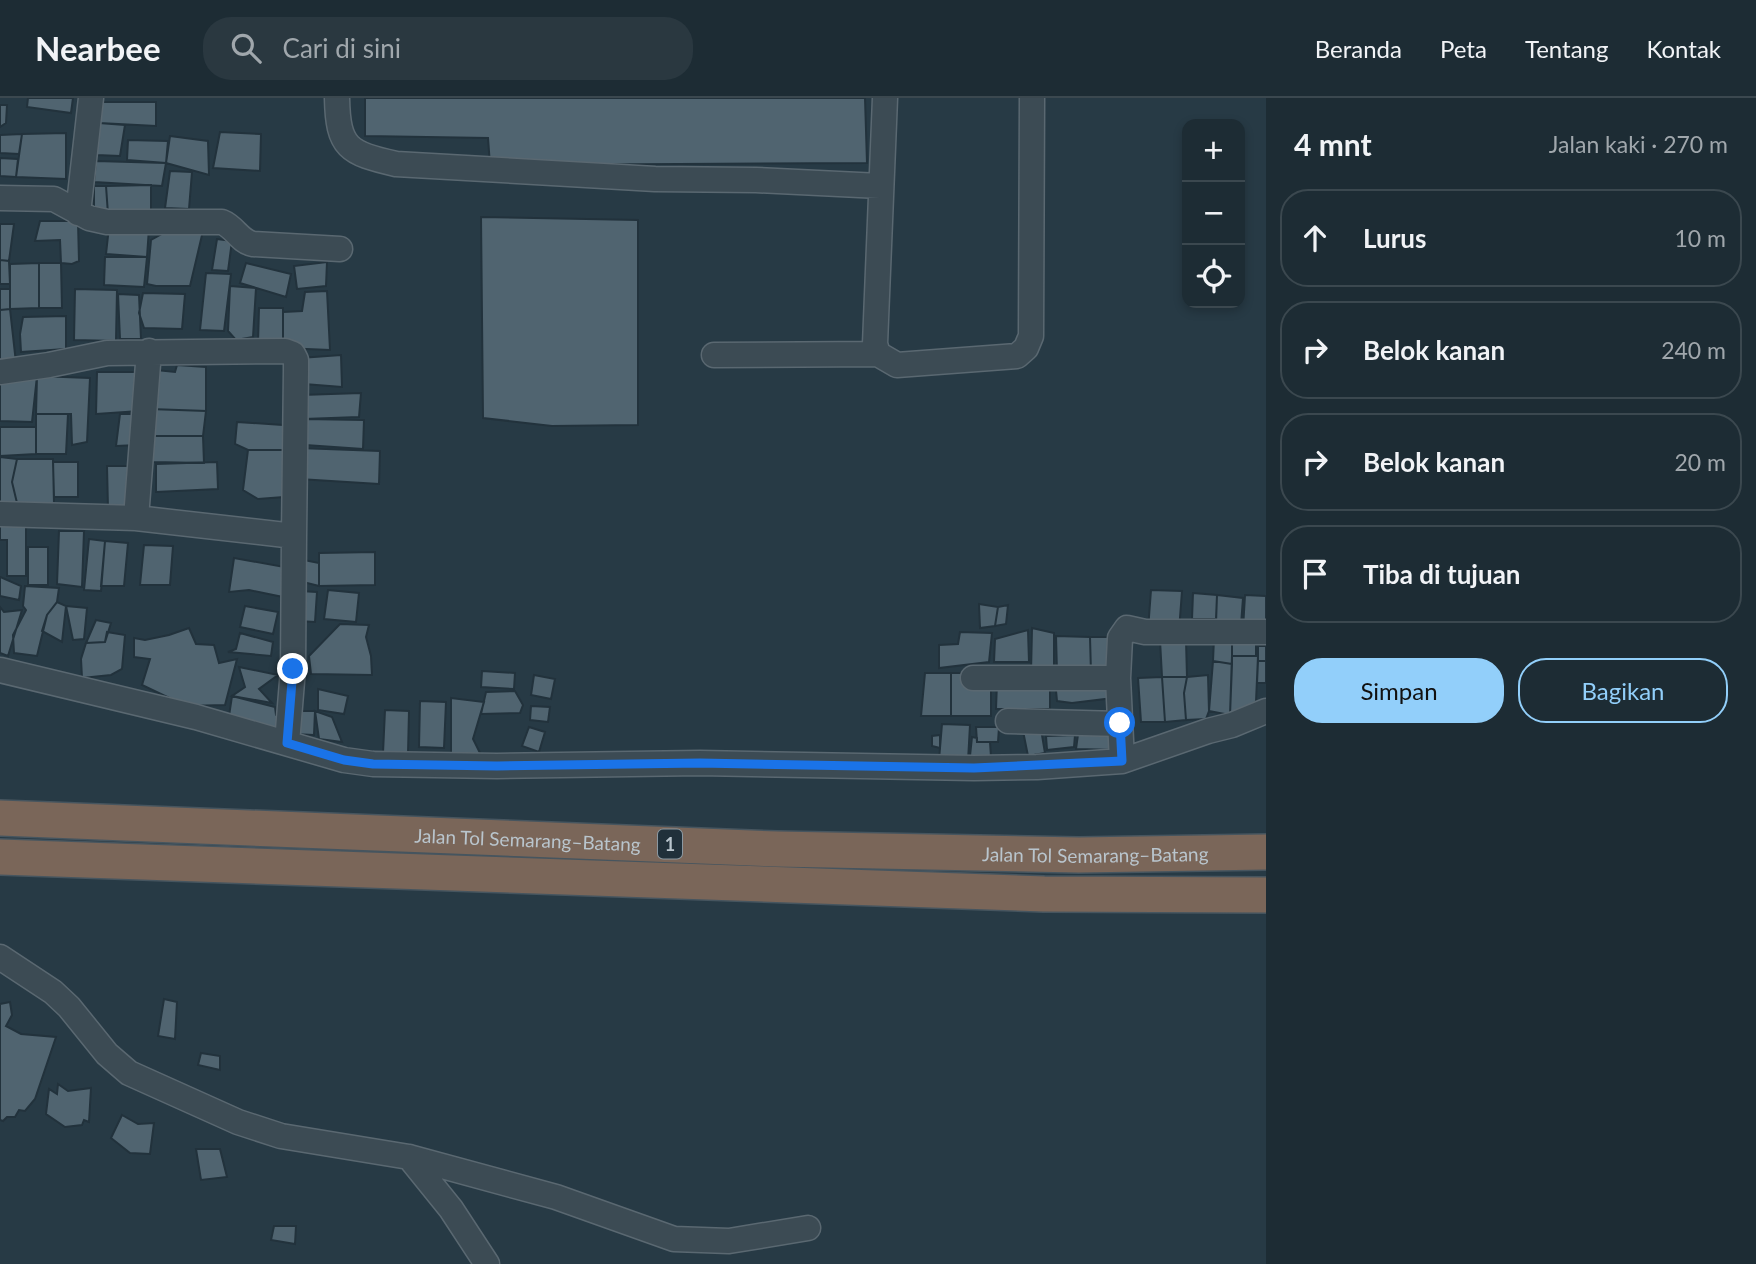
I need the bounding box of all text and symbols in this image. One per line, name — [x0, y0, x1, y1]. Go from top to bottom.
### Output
search box — [203, 17, 693, 80]
text: Nearbee — [35, 28, 161, 68]
icon: search — [227, 29, 265, 67]
text: Cari di sini — [283, 32, 401, 64]
text: Beranda — [1315, 34, 1402, 63]
text: Peta — [1440, 34, 1487, 63]
text: Tentang — [1525, 34, 1608, 63]
text: Kontak — [1646, 34, 1721, 63]
map controls — [1182, 119, 1245, 308]
button: + — [1182, 119, 1245, 182]
text: 4 mnt — [1294, 126, 1372, 162]
text: Jalan kaki · 270 m — [1549, 130, 1728, 158]
button: − — [1182, 182, 1245, 245]
icon: ahead — [1296, 219, 1334, 257]
text: Lurus — [1363, 222, 1426, 254]
text: 10 m — [1675, 224, 1726, 252]
button: locate — [1182, 245, 1245, 308]
icon: right — [1296, 331, 1334, 369]
text: Belok kanan — [1363, 334, 1505, 366]
text: 240 m — [1661, 336, 1726, 364]
icon: right — [1296, 443, 1334, 481]
text: Belok kanan — [1363, 446, 1505, 478]
text: 20 m — [1675, 448, 1726, 476]
icon: arrive — [1296, 555, 1334, 593]
text: Tiba di tujuan — [1363, 558, 1521, 590]
route end — [277, 653, 308, 684]
button: Simpan — [1294, 658, 1504, 723]
button: Bagikan — [1518, 658, 1728, 723]
route start — [1104, 707, 1135, 738]
street label: Jalan Tol Semarang–Batang — [414, 823, 641, 855]
road number: 1 — [658, 830, 682, 858]
street label: Jalan Tol Semarang–Batang — [982, 841, 1209, 867]

